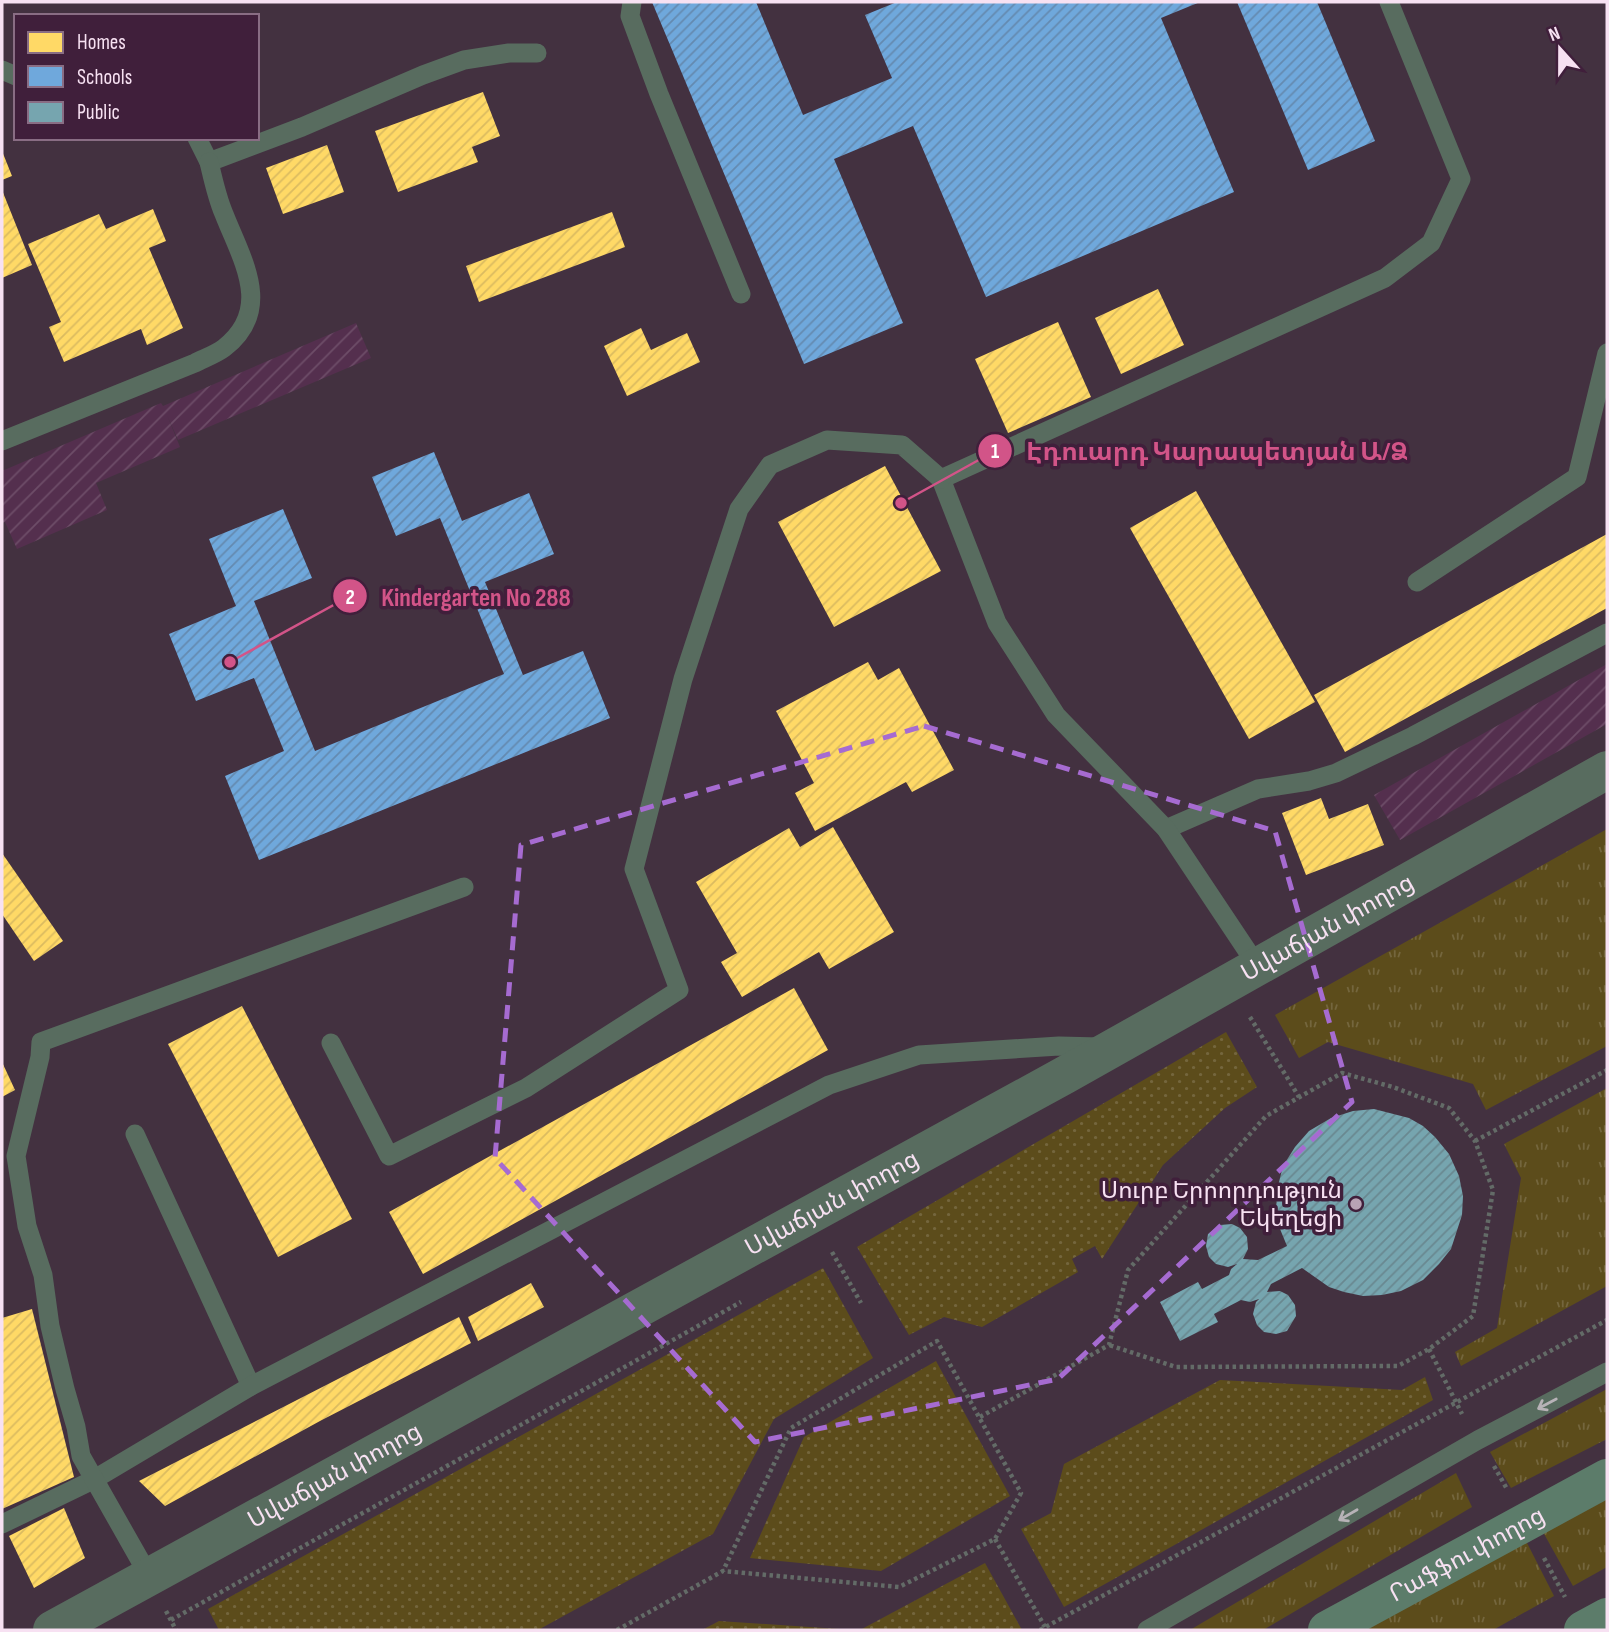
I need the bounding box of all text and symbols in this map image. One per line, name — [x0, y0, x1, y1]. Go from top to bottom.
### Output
legend — [14, 14, 259, 140]
north arrow — [1525, 14, 1595, 84]
text: N — [1546, 22, 1563, 47]
text: Homes — [77, 30, 126, 55]
text: Schools — [77, 65, 132, 90]
text: Public — [77, 100, 120, 125]
callout: Էդուարդ Կարապետյան Ա/Ձ — [977, 427, 1422, 474]
text: Էդուարդ Կարապետյան Ա/Ձ — [1026, 437, 1408, 468]
text: 1 — [991, 439, 999, 464]
callout: Kindergarten No 288 — [332, 573, 585, 620]
text: Kindergarten No 288 — [381, 583, 571, 614]
text: 2 — [345, 585, 355, 610]
street label: Սվաճյան փողոց — [1236, 868, 1419, 988]
street label: Սվաճյան փողոց — [740, 1144, 924, 1263]
place label: Սուրբ Երրորդություն Եկեղեցի — [1101, 1176, 1342, 1233]
marker: Սուրբ Երրորդություն Եկեղեցի — [1348, 1196, 1364, 1212]
one-way arrow — [1537, 1398, 1558, 1411]
street label: Սվաճյան փողոց — [243, 1417, 426, 1535]
street label: Րաֆֆու փողոց — [1384, 1501, 1550, 1608]
one-way arrow — [1338, 1509, 1359, 1522]

